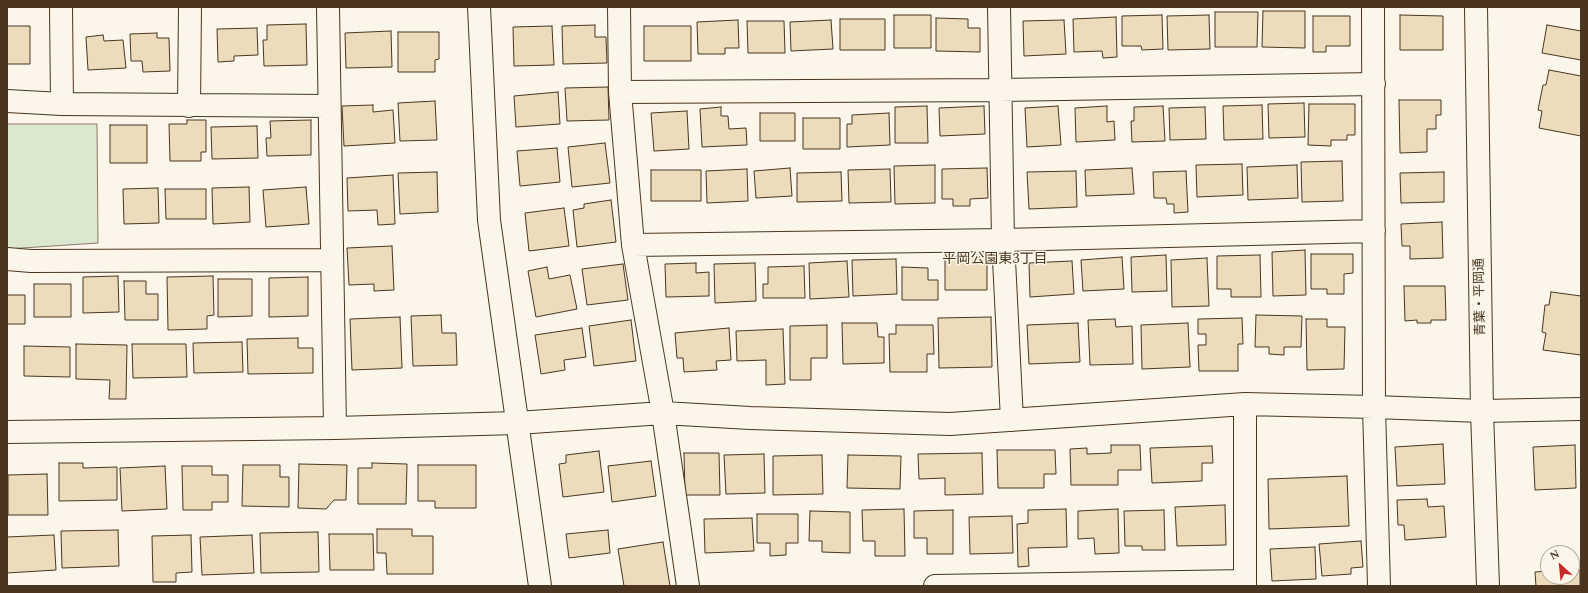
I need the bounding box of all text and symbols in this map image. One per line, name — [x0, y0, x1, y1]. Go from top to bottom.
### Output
district label: 平岡公園東3丁目 — [943, 252, 1047, 268]
street label: 青葉・平岡通 — [1473, 258, 1489, 336]
north arrow — [1540, 545, 1580, 585]
text: N — [1547, 545, 1563, 564]

